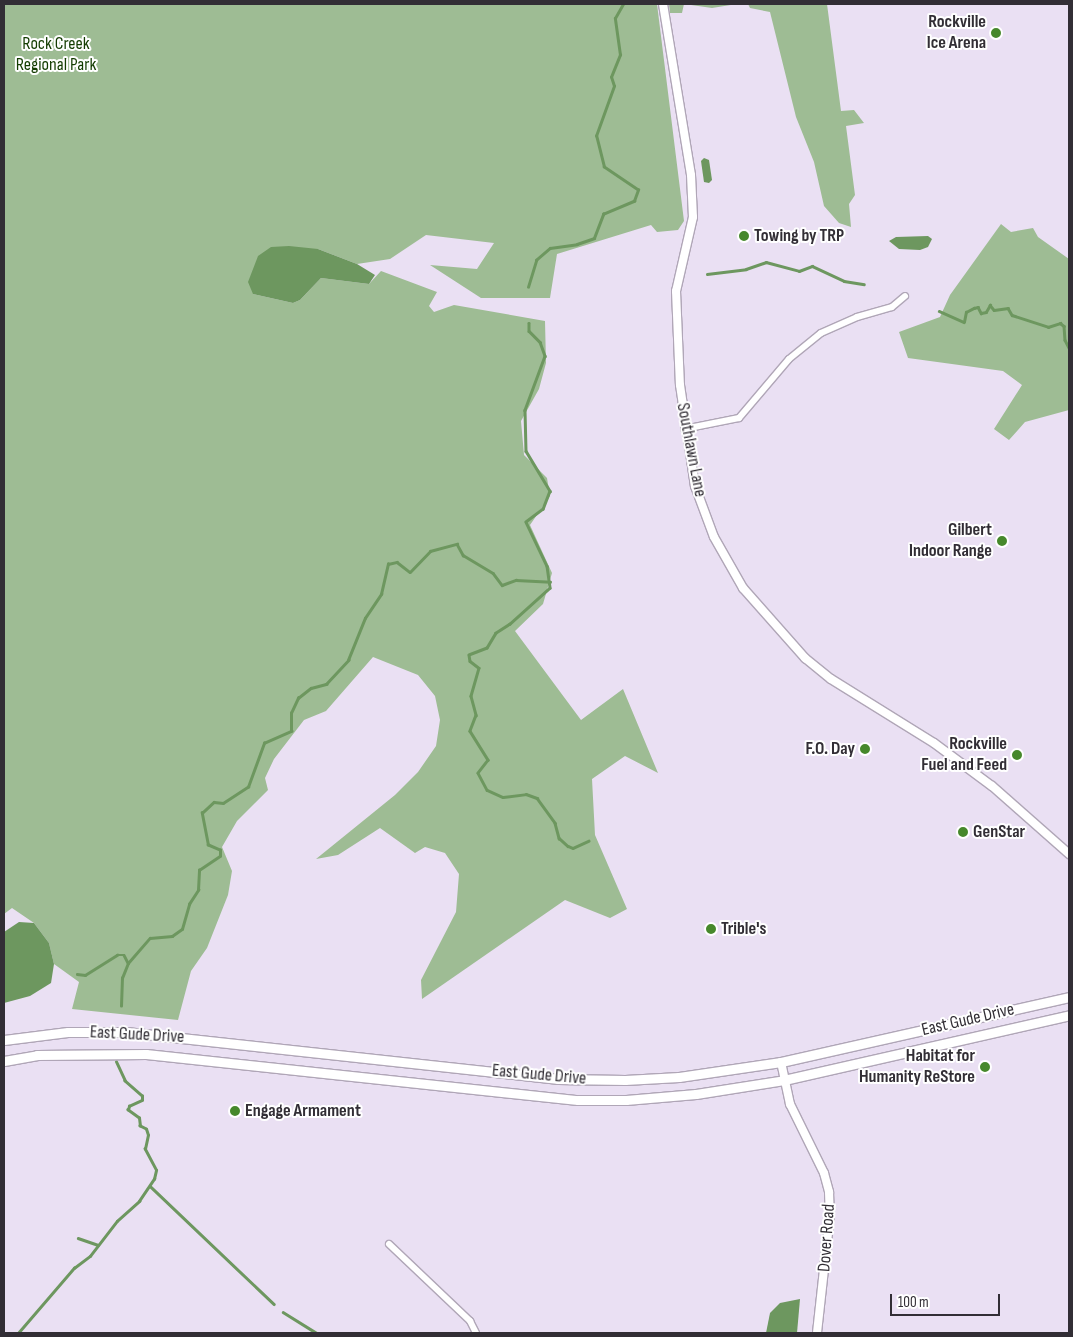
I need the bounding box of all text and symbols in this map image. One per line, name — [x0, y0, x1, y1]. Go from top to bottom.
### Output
place label: Rockville Ice Arena — [927, 12, 986, 54]
marker: Rockville Ice Arena — [990, 27, 1002, 39]
park label: Rock Creek Regional Park — [16, 34, 96, 76]
place label: Towing by TRP — [754, 225, 844, 247]
marker: Towing by TRP — [738, 230, 750, 242]
street label: Southlawn Lane — [671, 401, 711, 499]
place label: Gilbert Indoor Range — [909, 520, 992, 562]
marker: Gilbert Indoor Range — [996, 535, 1008, 547]
place label: Rockville Fuel and Feed — [921, 734, 1007, 776]
place label: F.O. Day — [806, 738, 855, 760]
marker: F.O. Day — [859, 743, 871, 755]
marker: Rockville Fuel and Feed — [1011, 749, 1023, 761]
place label: GenStar — [973, 821, 1025, 843]
marker: GenStar — [957, 826, 969, 838]
place label: Trible's — [721, 918, 766, 940]
marker: Trible's — [705, 923, 717, 935]
street label: East Gude Drive — [920, 999, 1016, 1041]
street label: East Gude Drive — [89, 1022, 185, 1048]
place label: Habitat for Humanity ReStore — [859, 1046, 975, 1088]
street label: East Gude Drive — [491, 1060, 587, 1090]
marker: Habitat for Humanity ReStore — [979, 1061, 991, 1073]
place label: Engage Armament — [245, 1100, 361, 1122]
marker: Engage Armament — [229, 1105, 241, 1117]
street label: Dover Road — [814, 1203, 840, 1273]
scale bar — [893, 1284, 1003, 1316]
text: 100 m — [898, 1293, 929, 1312]

